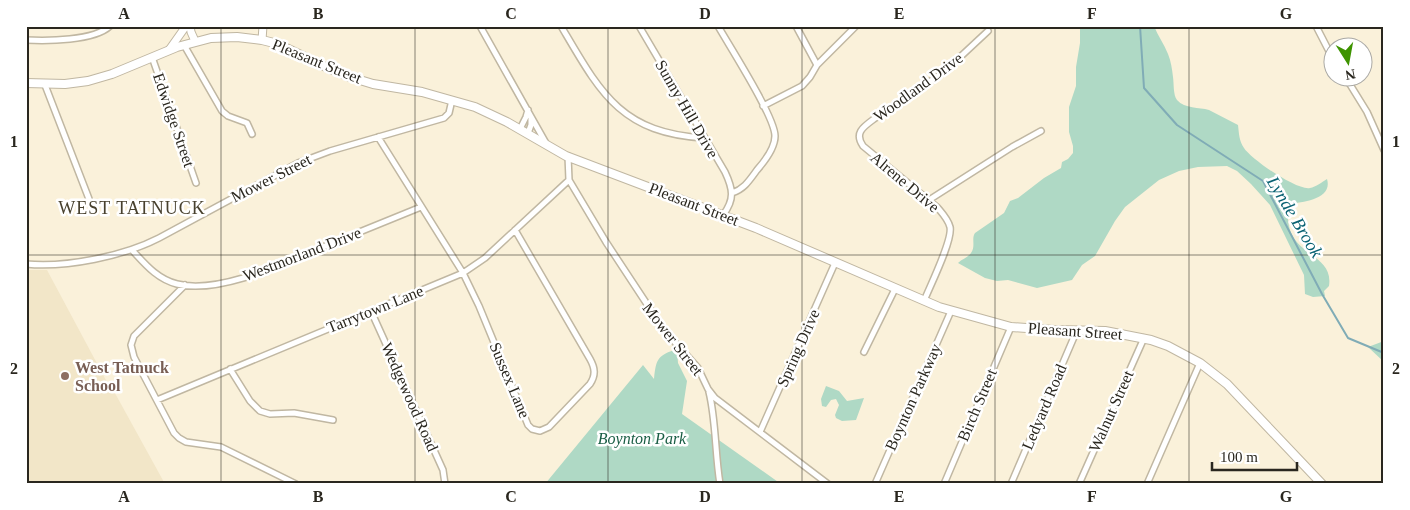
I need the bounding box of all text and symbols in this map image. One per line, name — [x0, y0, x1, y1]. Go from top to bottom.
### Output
text: A — [118, 5, 130, 22]
text: B — [313, 5, 324, 22]
text: C — [505, 5, 517, 22]
text: D — [699, 5, 711, 22]
text: E — [894, 5, 904, 22]
text: F — [1087, 5, 1097, 22]
text: G — [1280, 5, 1293, 22]
street label: Pleasant Street — [270, 35, 365, 87]
north arrow — [1322, 38, 1372, 88]
street label: Woodland Drive — [870, 49, 966, 125]
street label: Sunny Hill Drive — [651, 57, 722, 161]
text: N — [1344, 66, 1357, 83]
street label: Edwidge Street — [149, 71, 198, 170]
text: 1 — [10, 133, 18, 150]
text: 1 — [1392, 133, 1400, 150]
street label: Alrene Drive — [867, 149, 943, 215]
street label: Mower Street — [228, 150, 314, 205]
water label: Lynde Brook — [1262, 172, 1328, 262]
street label: Pleasant Street — [647, 179, 742, 229]
district label: WEST TATNUCK — [58, 198, 206, 218]
street label: Westmorland Drive — [240, 224, 364, 284]
street label: Tarrytown Lane — [324, 282, 426, 337]
street label: Mower Street — [639, 299, 707, 379]
street label: Spring Drive — [773, 307, 824, 390]
street label: Pleasant Street — [1027, 319, 1123, 343]
street label: Wedgewood Road — [377, 340, 442, 454]
street label: Sussex Lane — [486, 340, 534, 420]
street label: Boynton Parkway — [882, 341, 945, 453]
place label: West Tatnuck School — [75, 359, 169, 394]
text: 2 — [10, 360, 18, 377]
text: 2 — [1392, 360, 1400, 377]
street label: Ledyard Road — [1018, 362, 1071, 453]
street label: Birch Street — [954, 366, 1000, 444]
street label: Walnut Street — [1086, 367, 1137, 454]
marker: West Tatnuck School — [59, 370, 71, 382]
park label: Boynton Park — [598, 430, 687, 448]
scale bar — [1212, 440, 1298, 472]
text: 100 m — [1220, 449, 1258, 465]
text: A — [118, 488, 130, 505]
text: B — [313, 488, 324, 505]
text: C — [505, 488, 517, 505]
text: D — [699, 488, 711, 505]
text: E — [894, 488, 904, 505]
text: F — [1087, 488, 1097, 505]
text: G — [1280, 488, 1293, 505]

